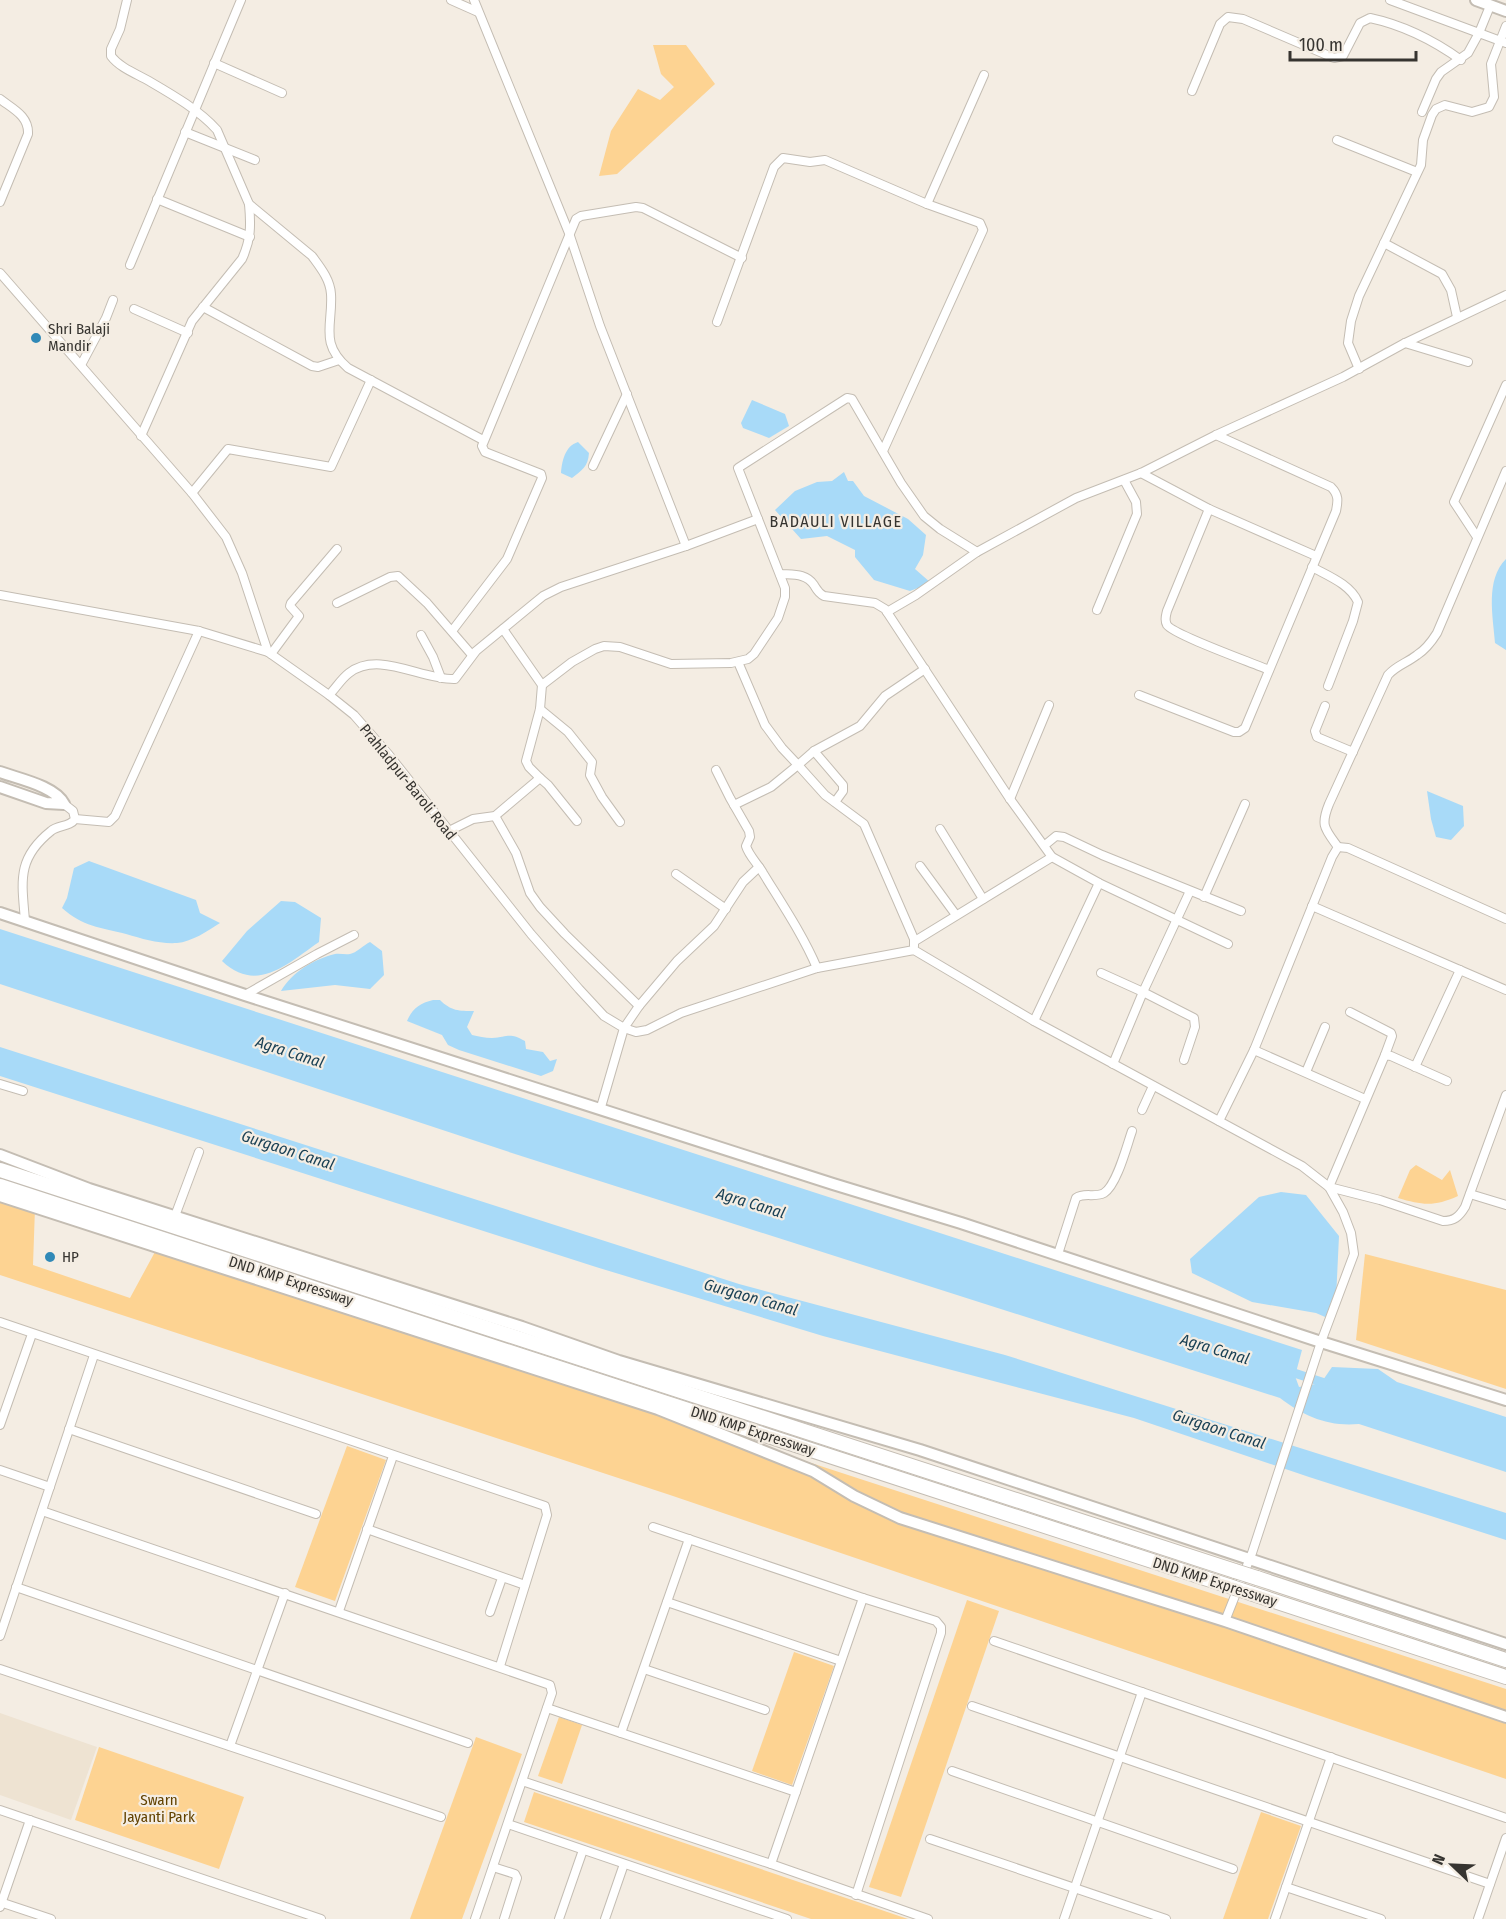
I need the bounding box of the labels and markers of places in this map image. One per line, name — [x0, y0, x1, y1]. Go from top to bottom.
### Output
place label: Shri Balaji Mandir — [48, 320, 110, 355]
marker: Shri Balaji Mandir — [29, 331, 43, 345]
place label: HP — [62, 1248, 79, 1266]
marker: HP — [43, 1250, 57, 1264]

